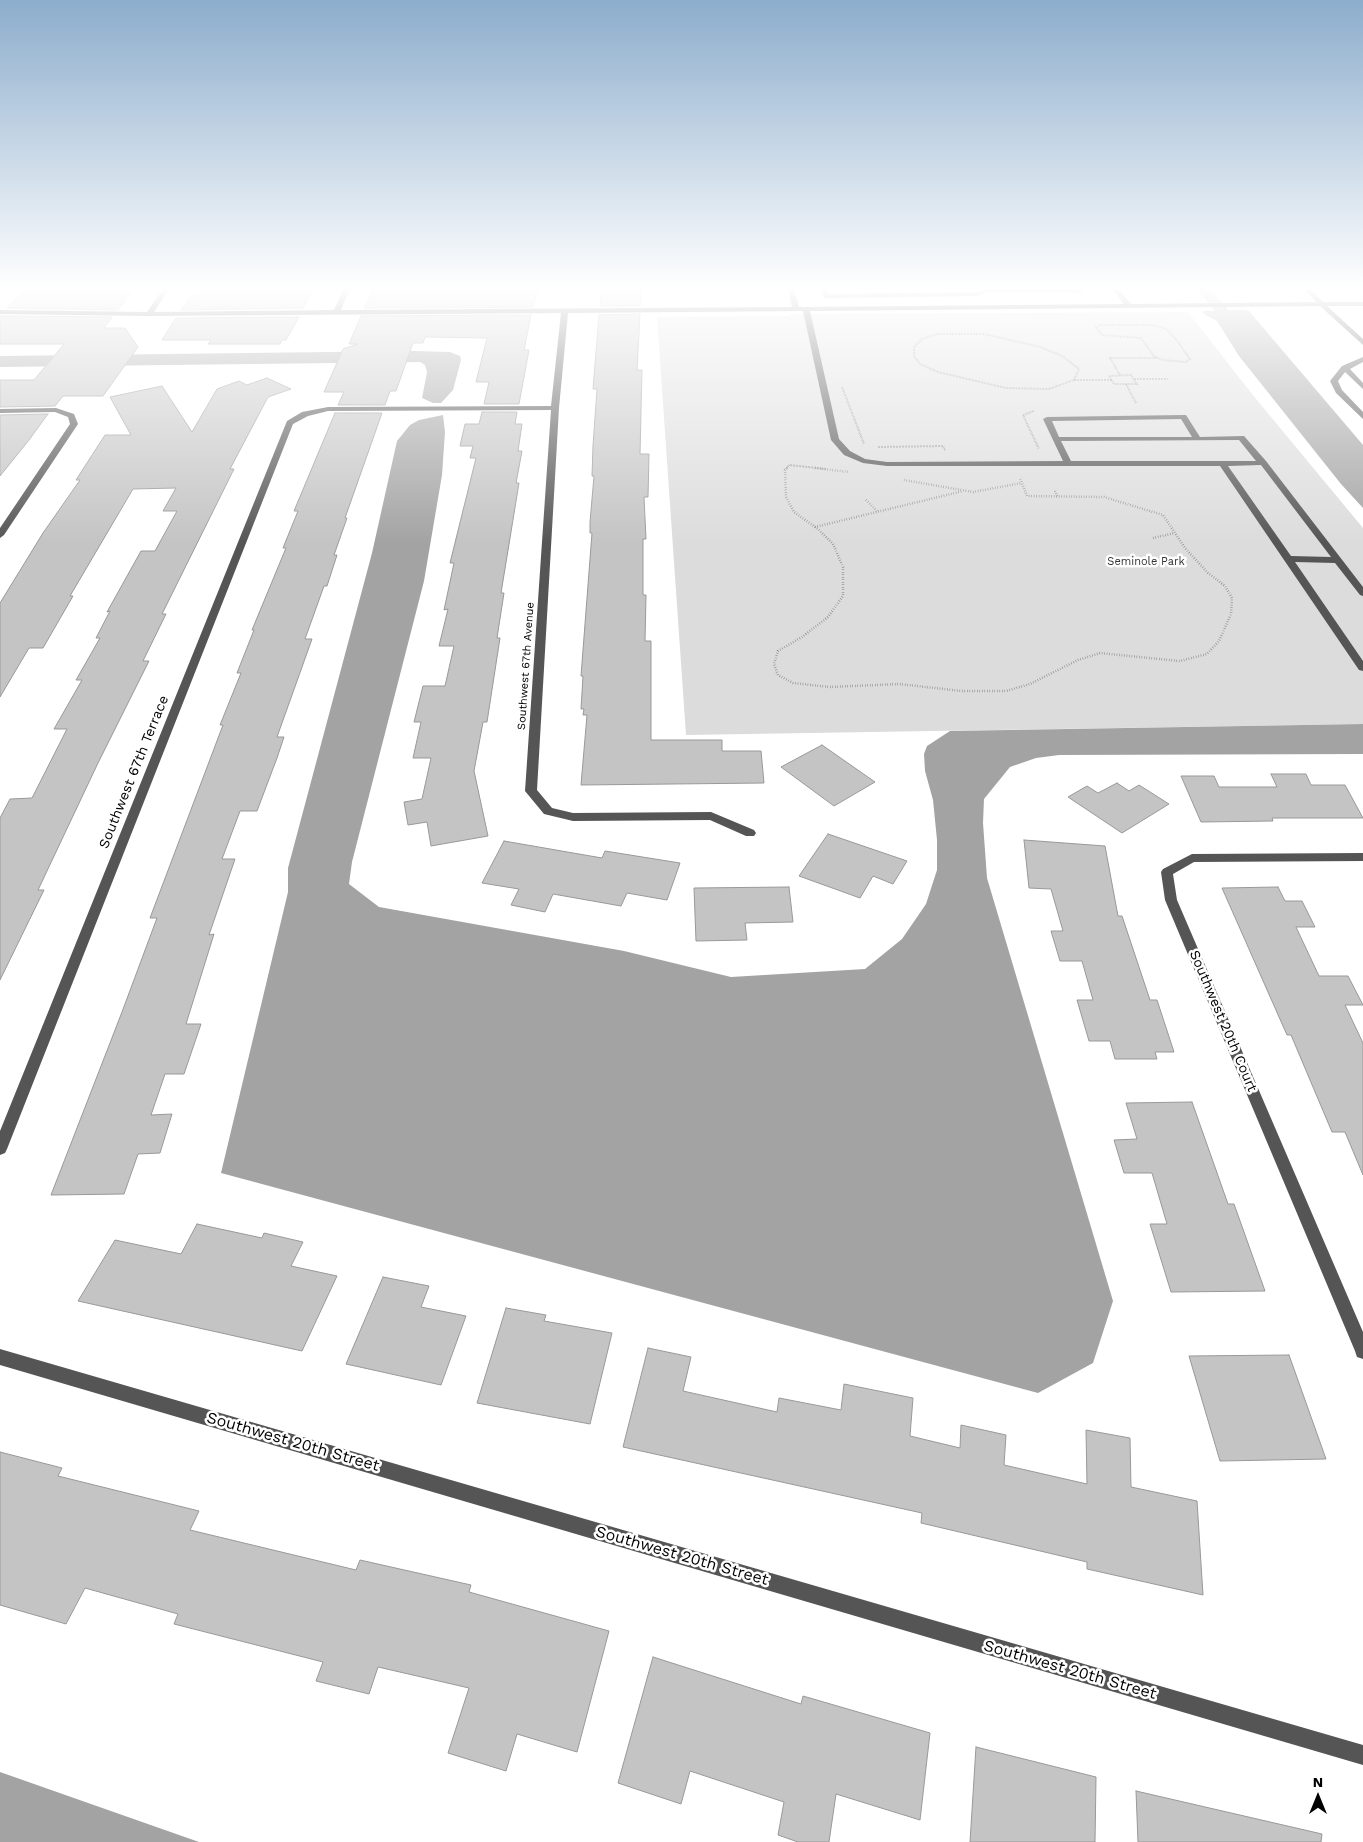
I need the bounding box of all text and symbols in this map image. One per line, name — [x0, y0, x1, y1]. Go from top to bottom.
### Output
park label: Seminole Park — [1107, 555, 1185, 569]
street label: Southwest 67th Avenue — [515, 602, 537, 730]
street label: Southwest 67th Terrace — [96, 693, 172, 851]
street label: Southwest 20th Court — [1186, 948, 1260, 1094]
street label: Southwest 20th Street — [204, 1408, 382, 1476]
street label: Southwest 20th Street — [593, 1522, 771, 1590]
street label: Southwest 20th Street — [981, 1636, 1159, 1704]
north arrow — [1293, 1772, 1343, 1822]
text: N — [1313, 1774, 1323, 1790]

